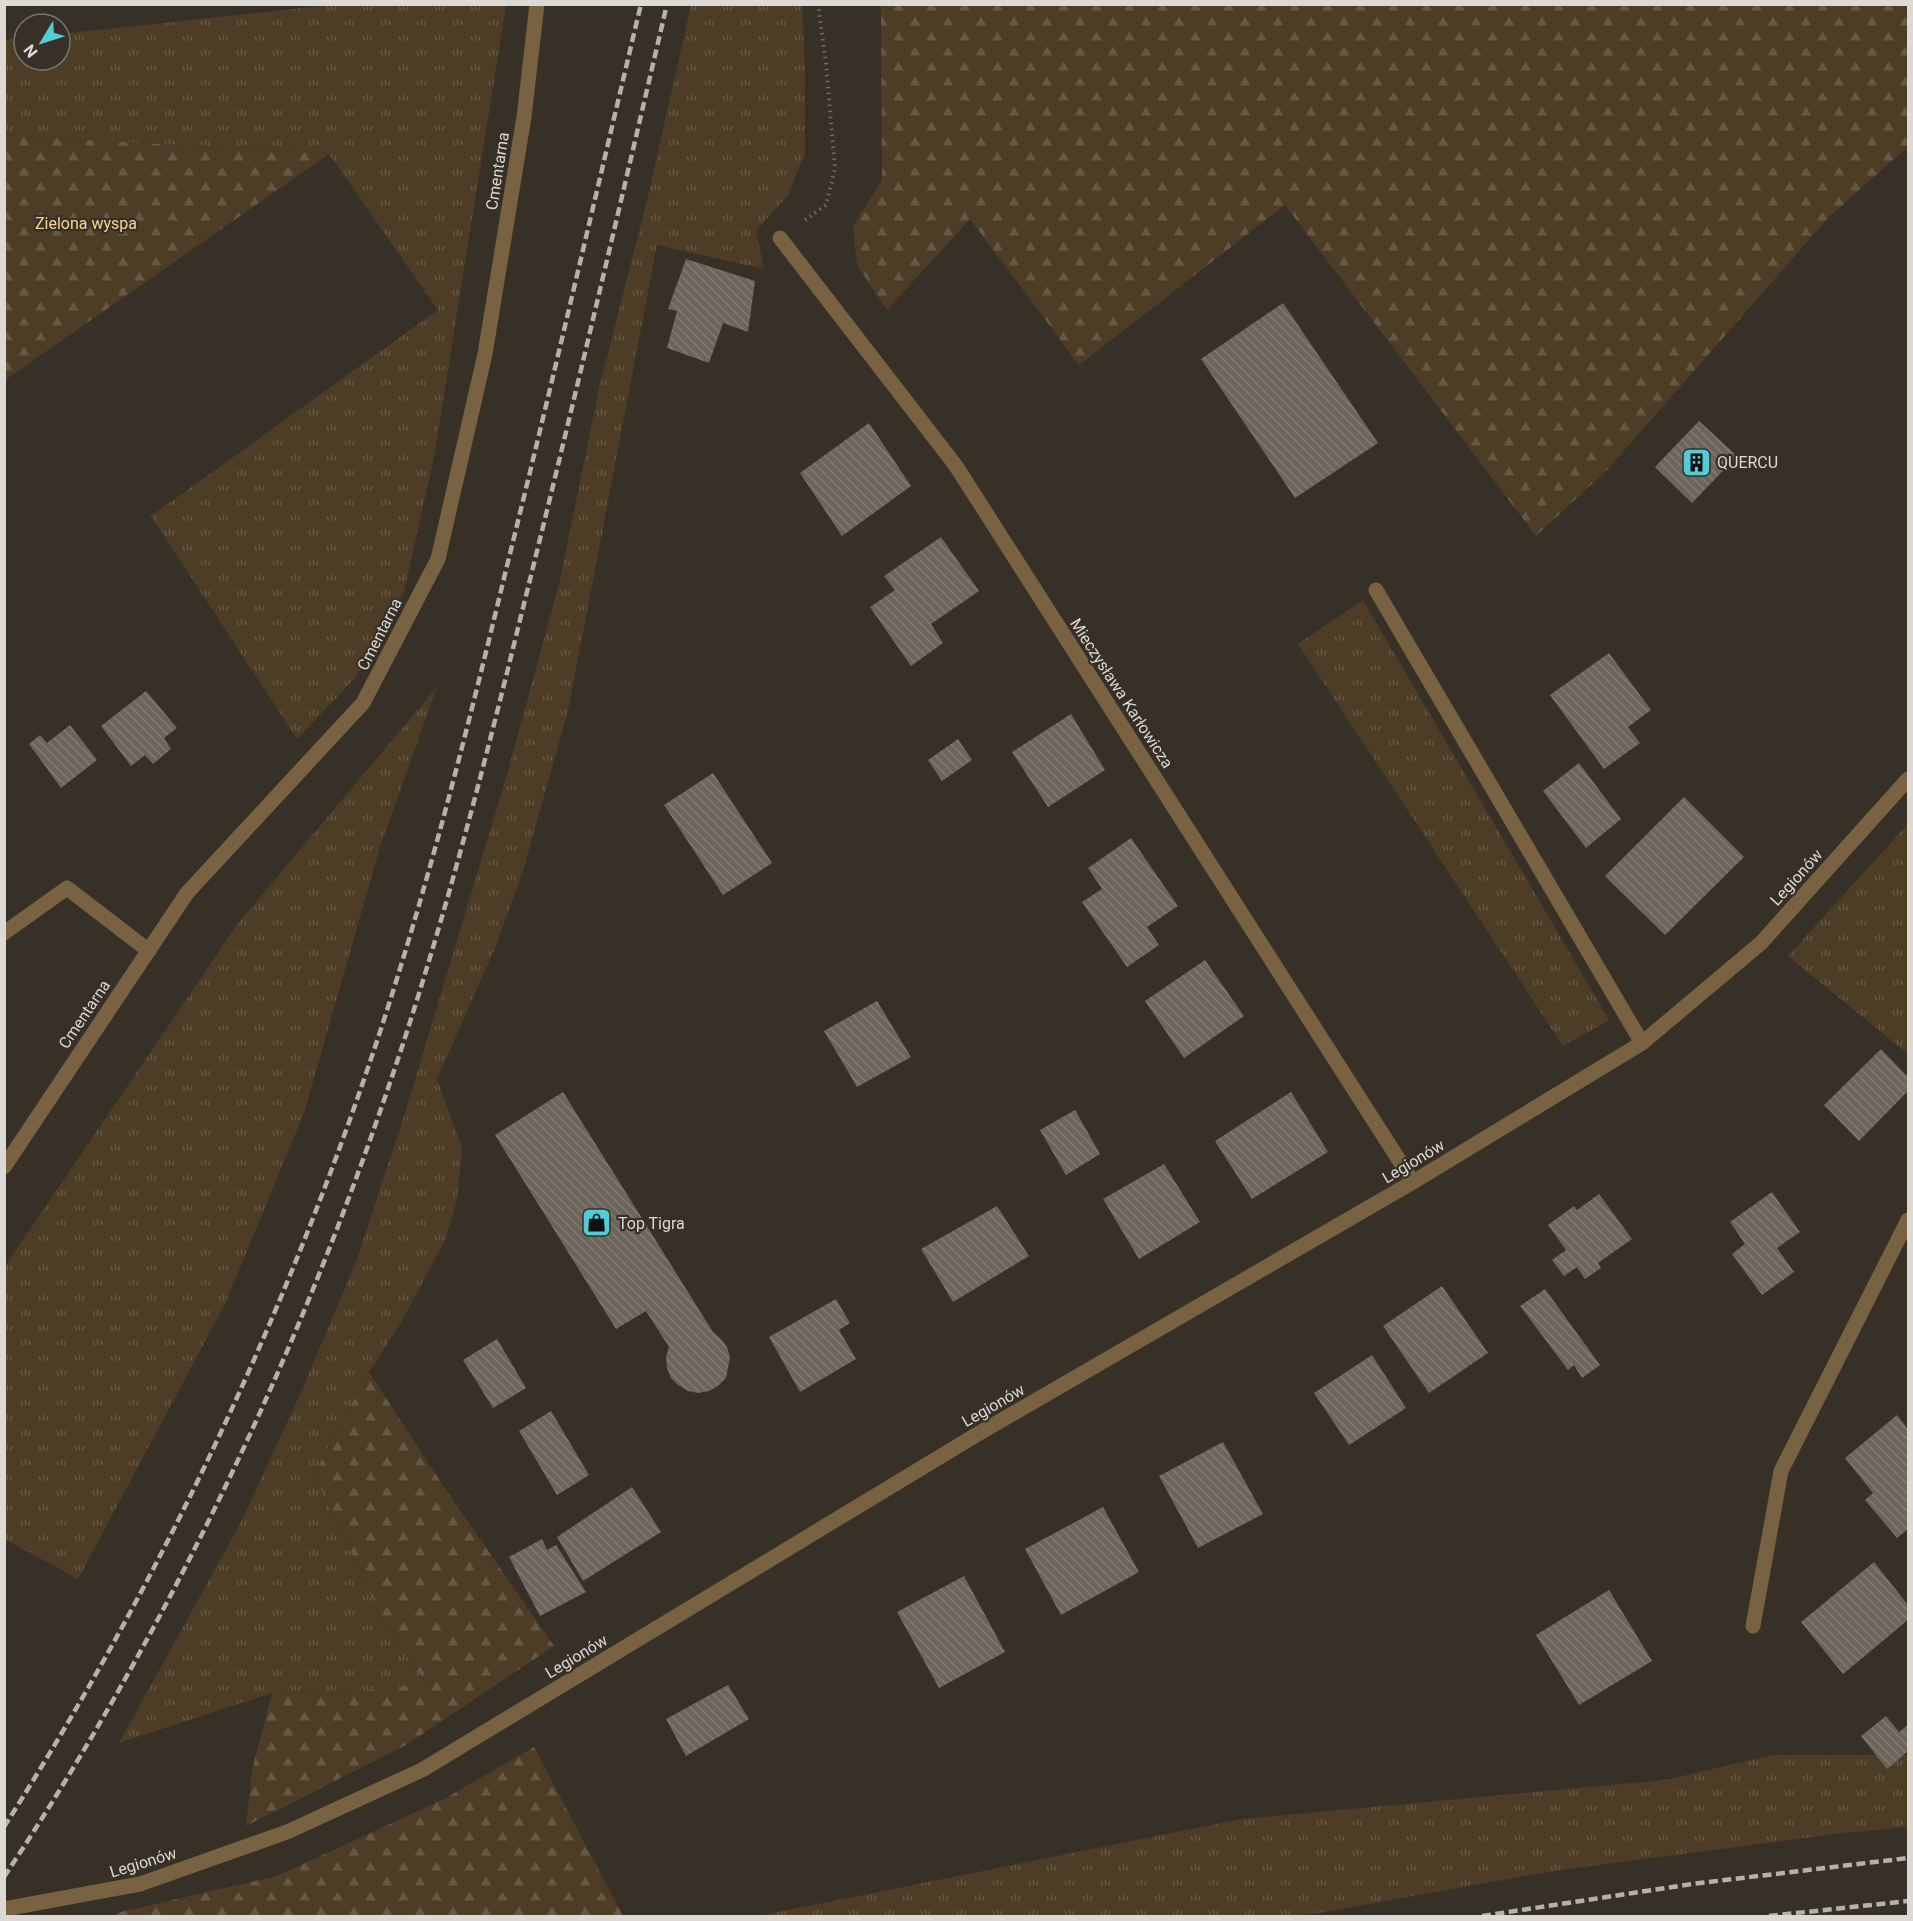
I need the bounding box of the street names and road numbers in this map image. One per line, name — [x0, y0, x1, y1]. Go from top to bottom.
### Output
street label: Cmentarna — [482, 131, 513, 211]
street label: Cmentarna — [353, 595, 406, 674]
street label: Mieczysława Karłowicza — [1066, 615, 1177, 772]
street label: Legionów — [1766, 845, 1827, 909]
street label: Cmentarna — [55, 976, 114, 1052]
street label: Legionów — [1379, 1135, 1448, 1187]
street label: Legionów — [959, 1380, 1028, 1431]
street label: Legionów — [542, 1630, 611, 1682]
street label: Legionów — [107, 1843, 179, 1882]

